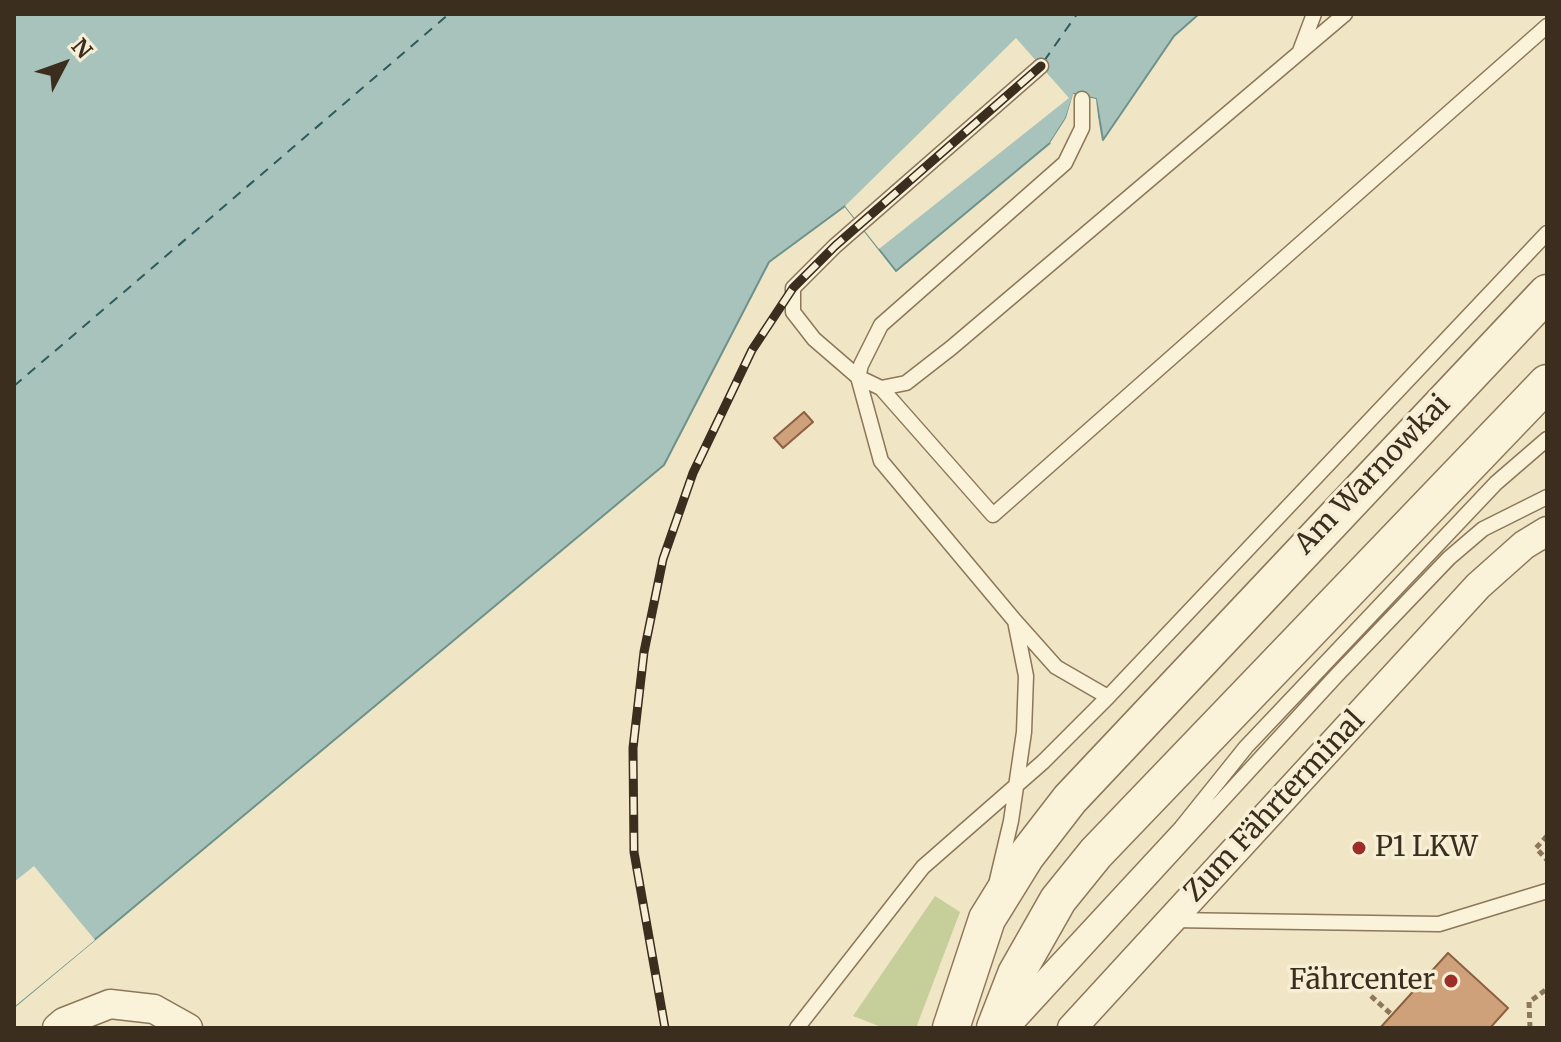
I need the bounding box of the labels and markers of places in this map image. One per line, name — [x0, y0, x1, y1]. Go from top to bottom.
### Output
place label: P1 LKW — [1375, 831, 1478, 865]
marker: P1 LKW — [1350, 839, 1368, 857]
place label: Fährcenter — [1289, 964, 1435, 998]
marker: Fährcenter — [1442, 972, 1460, 990]

